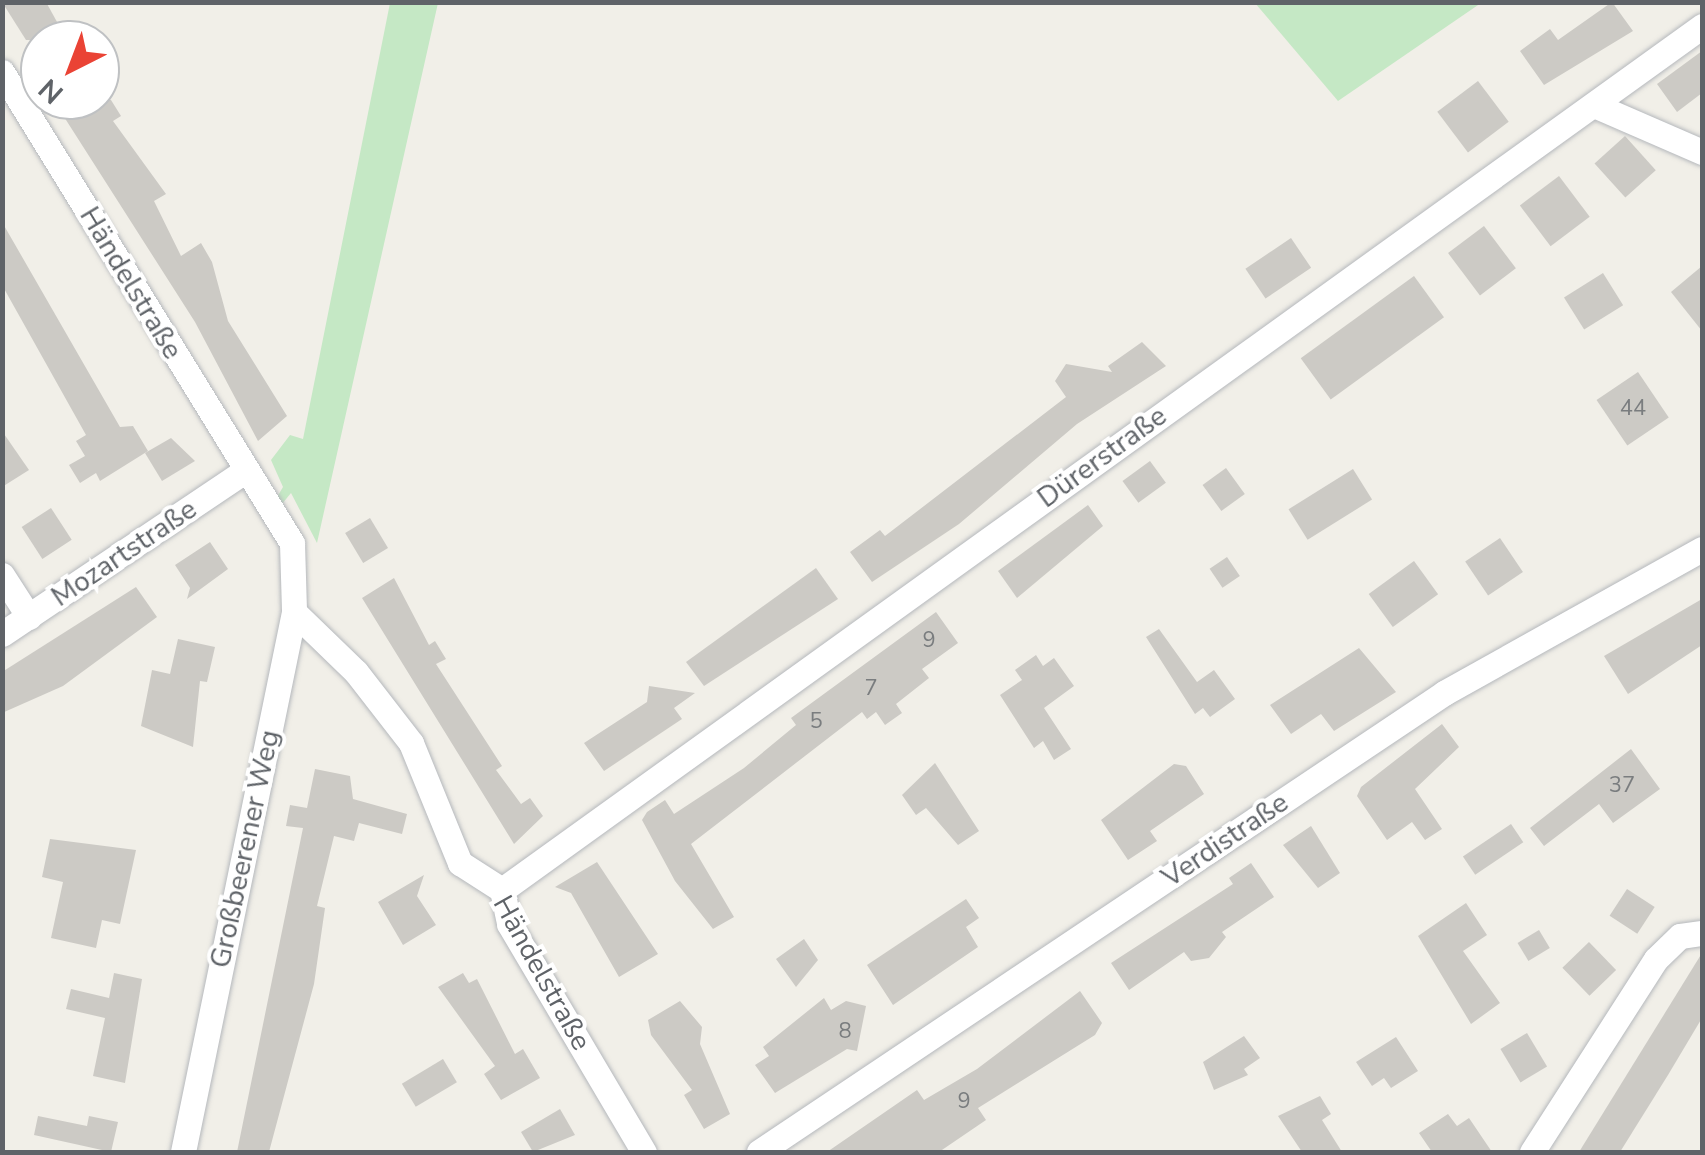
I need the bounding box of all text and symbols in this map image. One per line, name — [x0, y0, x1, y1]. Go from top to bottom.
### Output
north arrow — [20, 20, 120, 120]
text: N — [31, 70, 72, 112]
street label: Händelstraße — [72, 201, 190, 365]
house number: 44 — [1620, 396, 1646, 422]
street label: Dürerstraße — [1031, 399, 1173, 515]
street label: Mozartstraße — [45, 492, 203, 614]
house number: 9 — [922, 628, 936, 654]
house number: 7 — [864, 676, 878, 702]
house number: 5 — [809, 709, 823, 735]
street label: Großbeerener Weg — [203, 727, 287, 971]
house number: 37 — [1609, 773, 1635, 799]
street label: Verdistraße — [1155, 785, 1295, 895]
street label: Händelstraße — [486, 890, 598, 1056]
house number: 8 — [838, 1019, 852, 1045]
house number: 9 — [957, 1089, 971, 1115]

